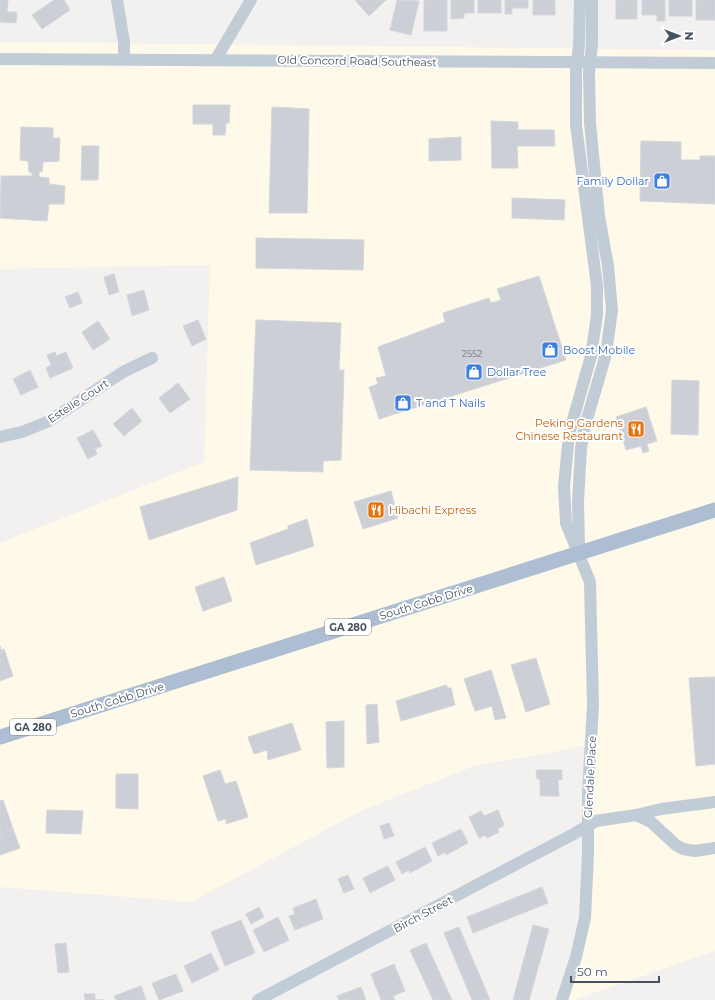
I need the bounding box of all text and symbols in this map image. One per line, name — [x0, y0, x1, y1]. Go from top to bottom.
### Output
north arrow — [659, 16, 699, 56]
text: N — [682, 32, 696, 40]
street label: Old Concord Road Southeast — [277, 53, 437, 69]
shop icon: Family Dollar — [652, 171, 672, 191]
place label: Family Dollar — [577, 174, 649, 188]
shop icon: Boost Mobile — [540, 340, 560, 360]
place label: Boost Mobile — [563, 343, 636, 357]
house number: 2552 — [462, 348, 482, 359]
shop icon: Dollar Tree — [464, 362, 484, 382]
place label: Dollar Tree — [487, 365, 547, 379]
street label: Estelle Court — [45, 376, 112, 426]
shop icon: T and T Nails — [393, 393, 413, 413]
place label: T and T Nails — [416, 396, 486, 410]
place label: Peking Gardens Chinese Restaurant — [515, 416, 624, 443]
restaurant icon: Peking Gardens Chinese Restaurant — [626, 419, 646, 439]
restaurant icon: Hibachi Express — [366, 500, 386, 520]
place label: Hibachi Express — [389, 503, 477, 517]
street label: South Cobb Drive — [378, 581, 475, 623]
road number: GA 280 — [325, 619, 371, 635]
street label: South Cobb Drive — [69, 679, 166, 721]
road number: GA 280 — [10, 719, 56, 735]
street label: Glendale Place — [581, 735, 599, 818]
street label: Birch Street — [391, 892, 456, 935]
scale bar — [571, 958, 659, 984]
text: 50 m — [577, 964, 608, 979]

